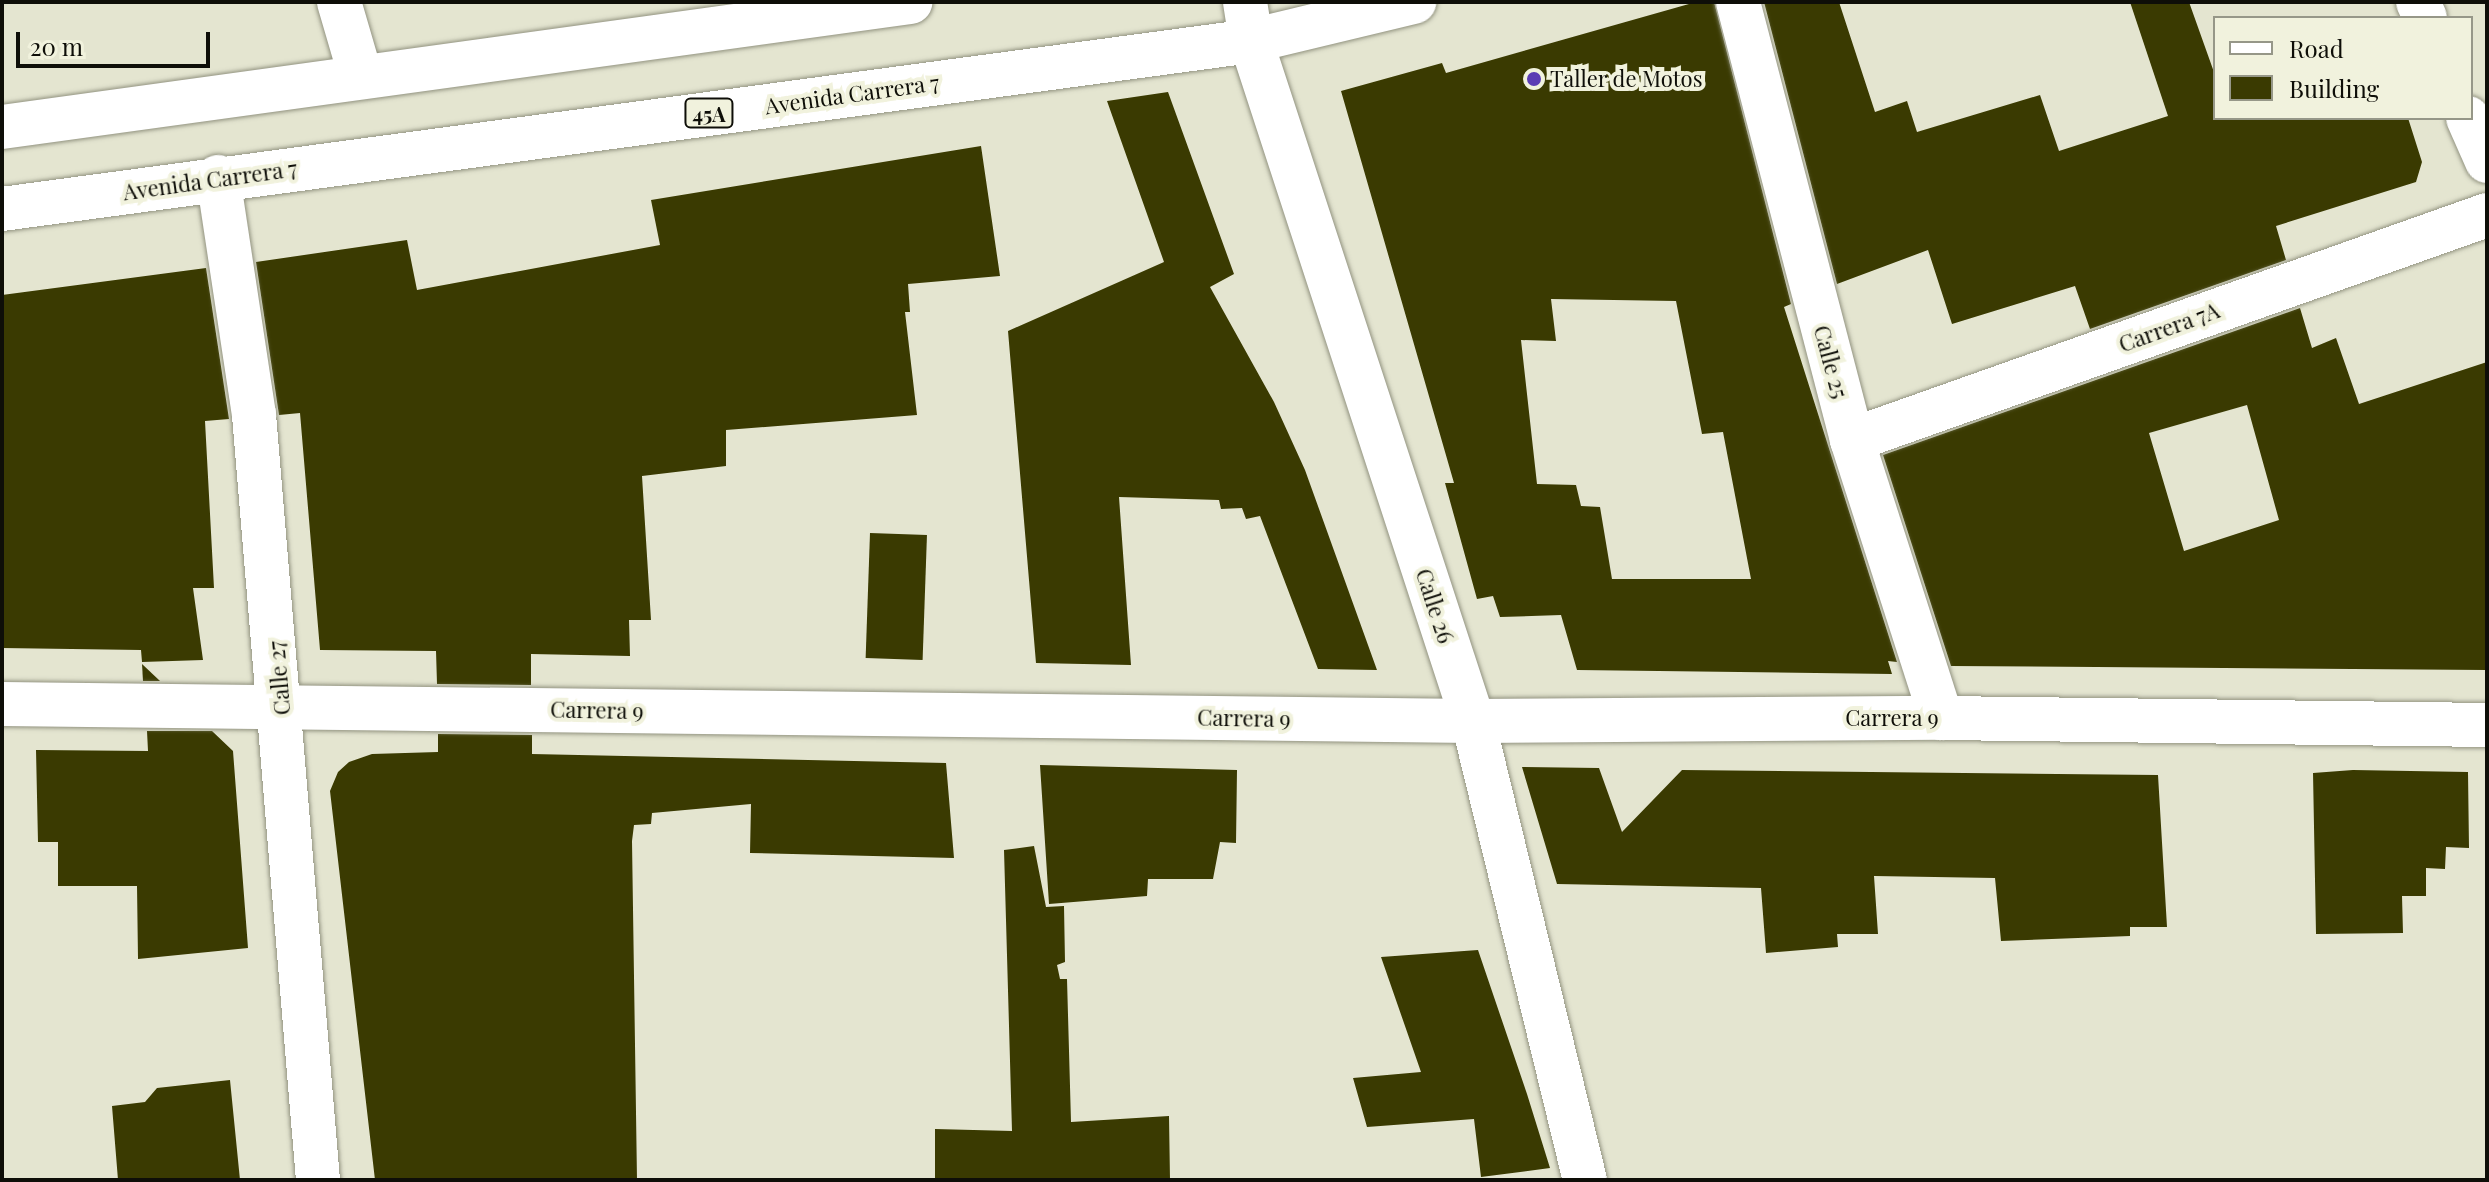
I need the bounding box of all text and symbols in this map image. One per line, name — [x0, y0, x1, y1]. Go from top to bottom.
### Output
scale bar — [20, 16, 214, 66]
legend — [2213, 16, 2473, 120]
text: 20 m — [30, 30, 83, 62]
text: Road — [2289, 32, 2344, 64]
place label: Taller de Motos — [1550, 66, 1703, 92]
street label: Avenida Carrera 7 — [763, 69, 941, 119]
marker: Taller de Motos — [1525, 70, 1543, 88]
text: Building — [2289, 72, 2379, 104]
road number: 45A — [683, 97, 735, 129]
street label: Avenida Carrera 7 — [121, 155, 299, 205]
street label: Carrera 7A — [2115, 297, 2223, 357]
street label: Calle 25 — [1809, 322, 1853, 402]
street label: Calle 26 — [1411, 565, 1459, 647]
street label: Calle 27 — [263, 640, 295, 716]
street label: Carrera 9 — [550, 696, 644, 724]
street label: Carrera 9 — [1197, 704, 1291, 732]
street label: Carrera 9 — [1845, 705, 1939, 731]

